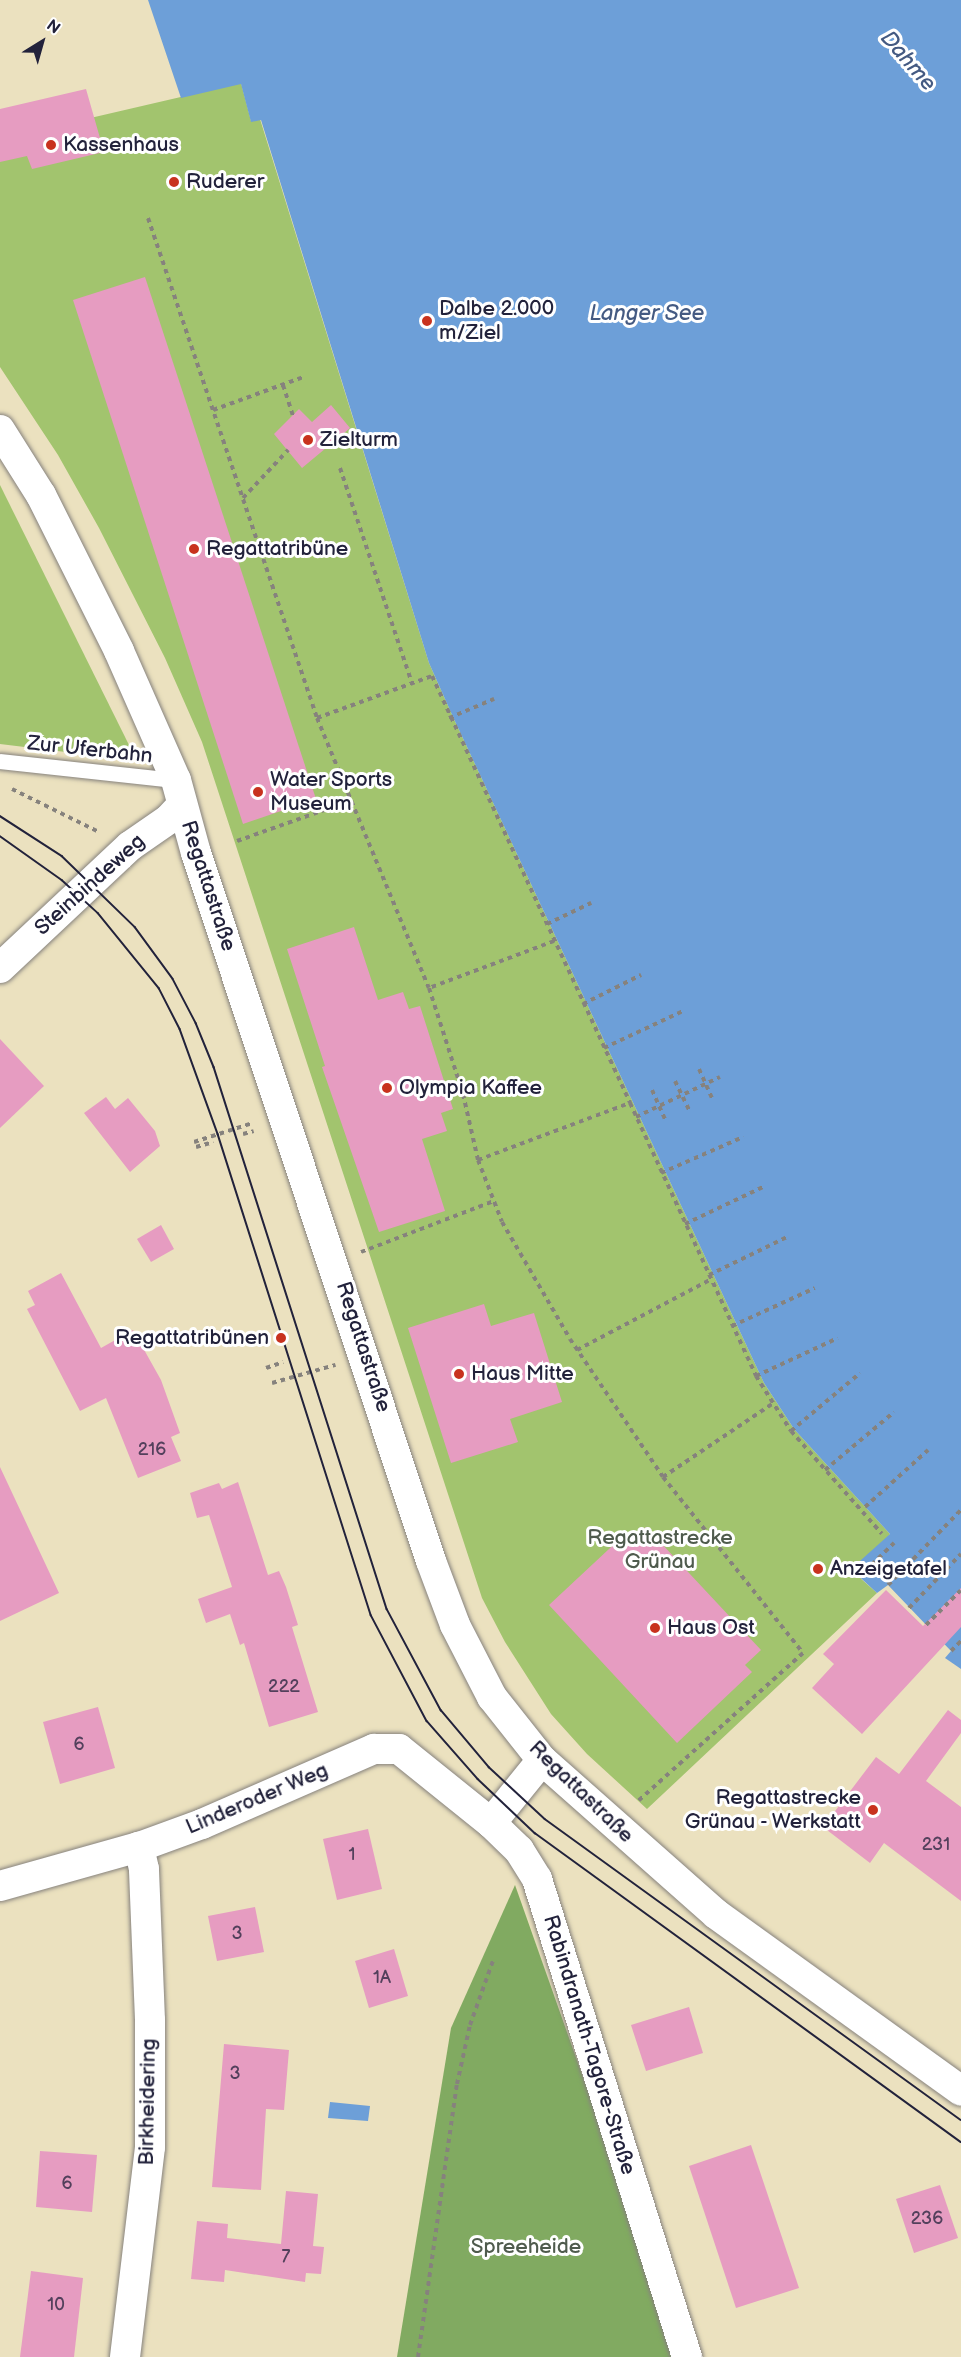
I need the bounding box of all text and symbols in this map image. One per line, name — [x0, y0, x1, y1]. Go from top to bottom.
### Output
north arrow — [12, 12, 72, 72]
text: N — [43, 16, 64, 38]
water label: Dahme — [875, 25, 941, 97]
place label: Kassenhaus — [63, 132, 179, 158]
marker: Kassenhaus — [44, 138, 58, 152]
place label: Ruderer — [186, 169, 264, 195]
marker: Ruderer — [167, 175, 181, 189]
place label: Dalbe 2.000 m/Ziel — [439, 296, 554, 346]
water label: Langer See — [589, 301, 705, 327]
marker: Dalbe 2.000 m/Ziel — [420, 314, 434, 328]
place label: Zielturm — [320, 427, 398, 453]
marker: Zielturm — [301, 433, 315, 447]
place label: Regattatribüne — [206, 536, 348, 562]
marker: Regattatribüne — [187, 542, 201, 556]
street label: Zur Uferbahn — [26, 731, 154, 769]
place label: Water Sports Museum — [270, 767, 393, 817]
marker: Water Sports Museum — [251, 785, 265, 799]
street label: Regattastraße — [175, 818, 241, 954]
street label: Steinbindeweg — [30, 829, 150, 941]
place label: Olympia Kaffee — [399, 1075, 542, 1101]
marker: Olympia Kaffee — [380, 1081, 394, 1095]
street label: Regattastraße — [330, 1279, 396, 1415]
place label: Regattatribünen — [115, 1325, 269, 1351]
marker: Regattatribünen — [274, 1331, 288, 1345]
place label: Haus Mitte — [471, 1361, 574, 1387]
marker: Haus Mitte — [452, 1367, 466, 1381]
house number: 216 — [138, 1439, 166, 1461]
park label: Regattastrecke Grünau — [587, 1525, 733, 1575]
place label: Anzeigetafel — [830, 1556, 947, 1582]
marker: Anzeigetafel — [811, 1562, 825, 1576]
place label: Haus Ost — [667, 1615, 755, 1641]
marker: Haus Ost — [648, 1621, 662, 1635]
house number: 222 — [268, 1676, 300, 1698]
house number: 6 — [74, 1734, 84, 1756]
street label: Regattastraße — [523, 1736, 639, 1848]
street label: Linderoder Weg — [182, 1758, 332, 1840]
place label: Regattastrecke Grünau - Werkstatt — [682, 1785, 861, 1835]
marker: Regattastrecke Grünau - Werkstatt — [866, 1803, 880, 1817]
house number: 231 — [922, 1834, 950, 1856]
house number: 1 — [349, 1844, 355, 1866]
street label: Rabindranath-Tagore-Straße — [537, 1912, 641, 2178]
house number: 3 — [231, 1923, 243, 1945]
house number: 1A — [373, 1967, 391, 1989]
street label: Birkheidering — [134, 2038, 162, 2166]
house number: 3 — [229, 2063, 241, 2085]
house number: 6 — [62, 2173, 72, 2195]
house number: 236 — [911, 2208, 943, 2230]
park label: Spreeheide — [471, 2234, 581, 2260]
house number: 7 — [282, 2246, 290, 2268]
house number: 10 — [47, 2294, 65, 2316]

